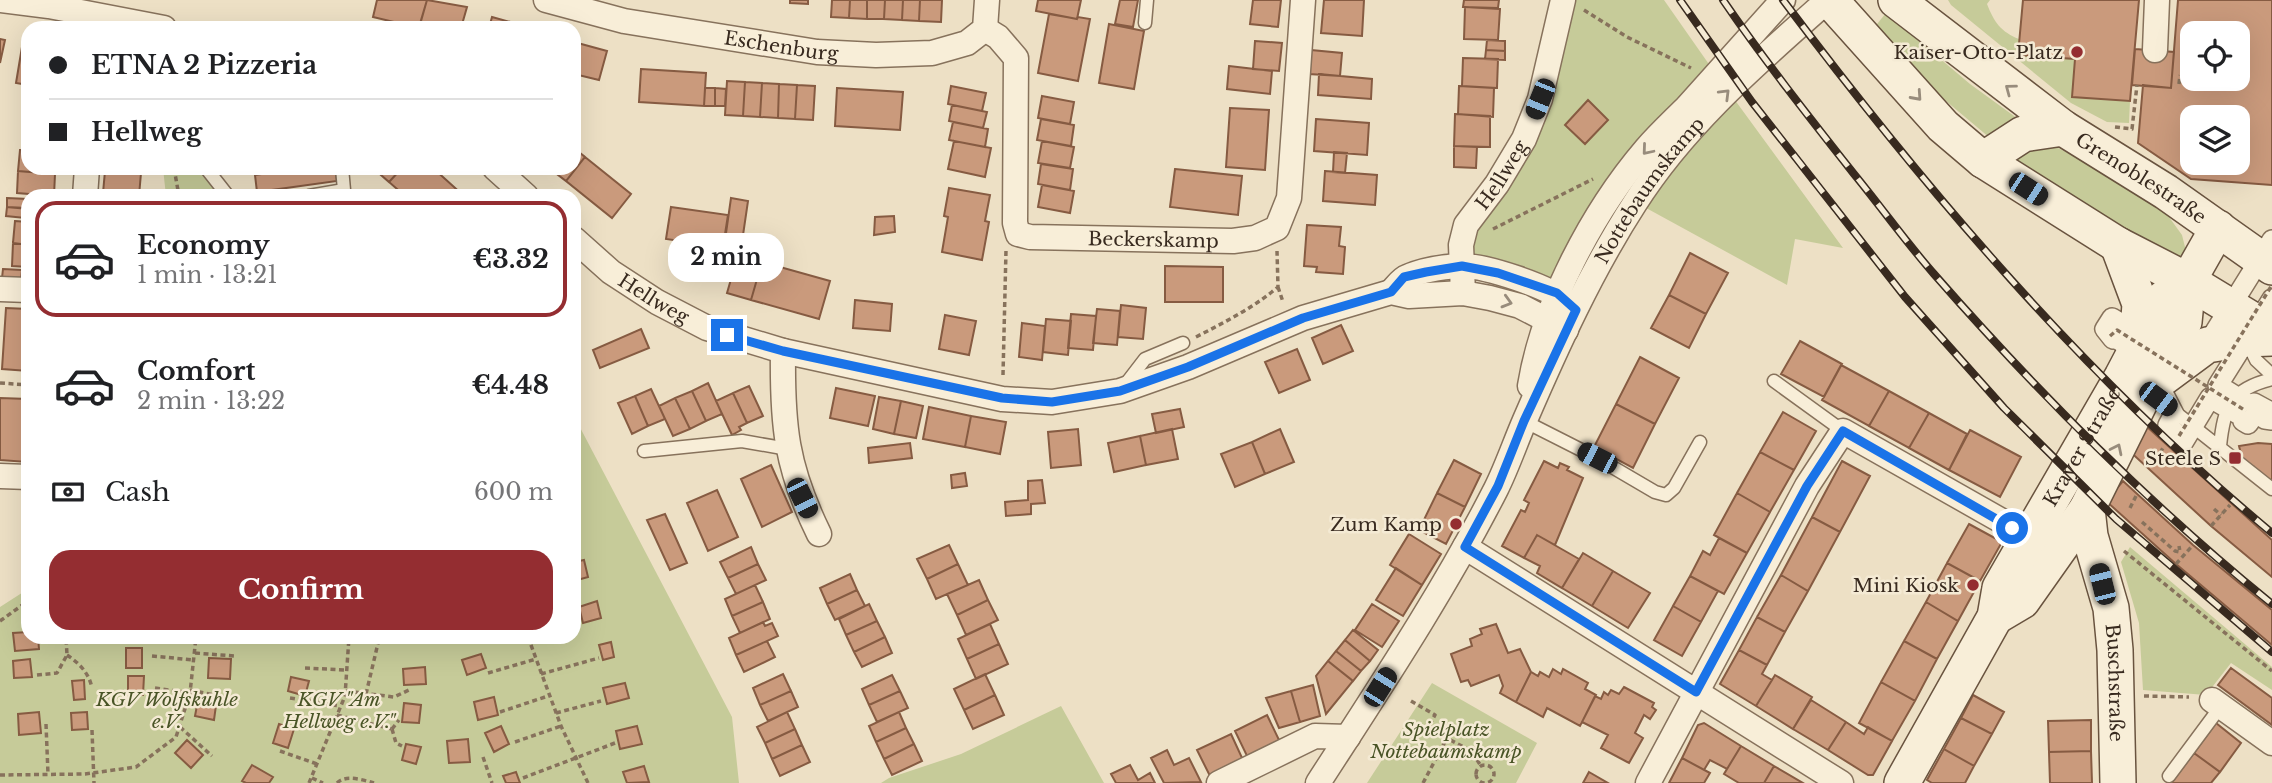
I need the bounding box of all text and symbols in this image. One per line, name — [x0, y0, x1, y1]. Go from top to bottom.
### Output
map controls — [2180, 21, 2250, 175]
button: locate — [2180, 21, 2250, 91]
street label: Eschenburg — [722, 26, 840, 65]
place label: Kaiser-Otto-Platz — [1894, 41, 2063, 64]
marker: Kaiser-Otto-Platz — [2069, 44, 2085, 60]
text: ETNA 2 Pizzeria — [91, 49, 317, 81]
car — [1523, 76, 1558, 122]
one-way arrow — [2005, 84, 2018, 97]
one-way arrow — [1909, 88, 1921, 101]
one-way arrow — [1717, 89, 1730, 102]
button: layers — [2180, 105, 2250, 175]
street label: Nottebaumskamp — [1590, 112, 1709, 268]
text: Hellweg — [91, 116, 202, 148]
street label: Grenoblestraße — [2072, 127, 2211, 228]
street label: Hellweg — [1470, 135, 1532, 214]
one-way arrow — [1642, 142, 1655, 154]
car — [2005, 169, 2052, 209]
street label: Beckerskamp — [1088, 227, 1219, 252]
icon: car — [53, 228, 116, 291]
text: Economy — [137, 229, 270, 261]
callout: 2 min — [669, 233, 785, 282]
text: €3.32 — [472, 243, 549, 275]
text: 2 min — [690, 243, 762, 271]
text: 1 min · 13:21 — [137, 261, 277, 289]
street label: Hellweg — [614, 268, 694, 328]
one-way arrow — [1501, 294, 1513, 309]
route end — [711, 319, 743, 351]
icon: car — [53, 354, 116, 417]
text: Comfort — [137, 355, 255, 387]
text: €4.48 — [471, 369, 549, 401]
car — [2135, 378, 2182, 420]
street label: Krayer Straße — [2038, 383, 2125, 510]
text: 2 min · 13:22 — [137, 387, 285, 415]
car — [1574, 439, 1621, 477]
one-way arrow — [2108, 444, 2122, 457]
place label: Steele S — [2145, 447, 2221, 470]
marker: Steele S — [2227, 450, 2243, 466]
icon: cash — [49, 473, 87, 511]
car — [784, 475, 821, 521]
text: Cash — [105, 476, 170, 508]
text: 600 m — [474, 478, 553, 506]
route start — [1996, 512, 2028, 544]
place label: Zum Kamp — [1330, 513, 1442, 536]
marker: Zum Kamp — [1448, 516, 1464, 532]
button: Confirm — [49, 550, 553, 630]
car — [2087, 561, 2118, 607]
place label: Mini Kiosk — [1853, 574, 1959, 597]
marker: Mini Kiosk — [1965, 577, 1981, 593]
street label: Buschstraße — [2101, 622, 2129, 742]
car — [1360, 664, 1401, 710]
park label: KGV Wolfskuhle e.V. — [95, 688, 238, 733]
park label: KGV "Am Hellweg e.V." — [282, 688, 397, 733]
park label: Spielplatz Nottebaumskamp — [1369, 718, 1522, 763]

